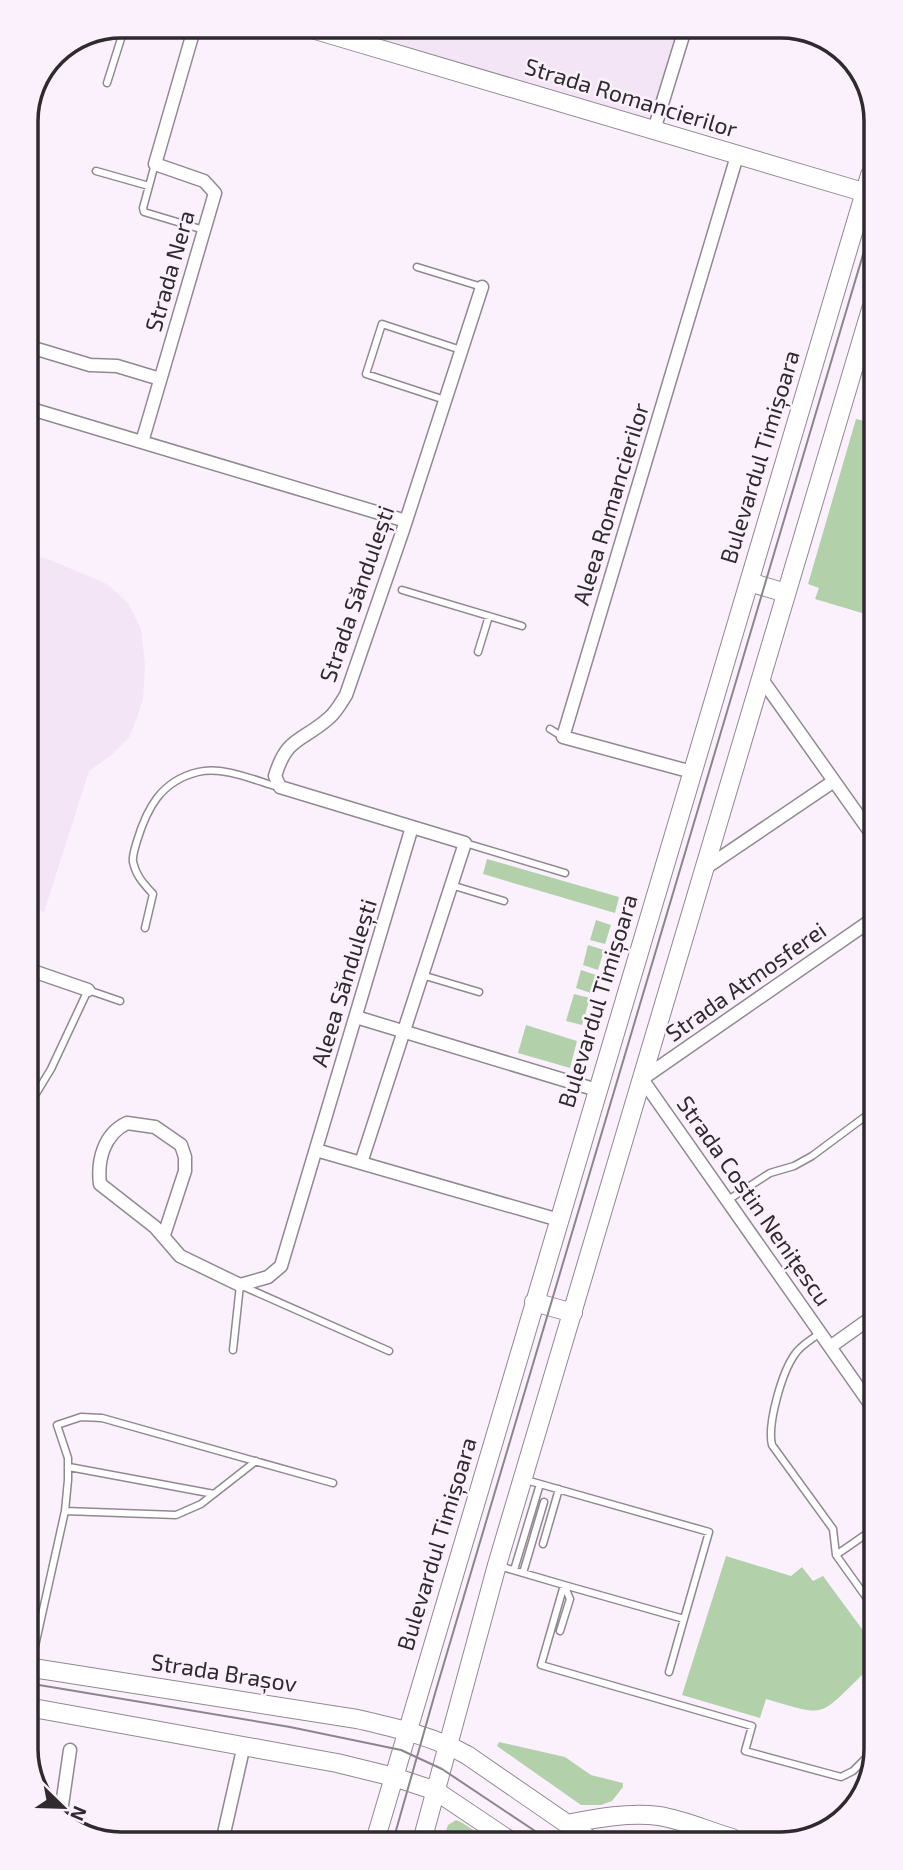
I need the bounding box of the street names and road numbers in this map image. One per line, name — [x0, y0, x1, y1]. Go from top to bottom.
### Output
street label: Strada Romancierilor — [522, 51, 741, 143]
street label: Strada Nera — [138, 207, 200, 335]
street label: Bulevardul Timișoara — [713, 347, 807, 567]
street label: Aleea Romancierilor — [566, 399, 654, 608]
street label: Strada Săndulești — [313, 502, 401, 686]
street label: Bulevardul Timișoara — [551, 891, 645, 1111]
street label: Aleea Săndulești — [304, 895, 384, 1071]
street label: Strada Atmosferei — [660, 915, 831, 1047]
street label: Strada Costin Nenițescu — [670, 1090, 838, 1312]
street label: Bulevardul Timișoara — [390, 1434, 484, 1654]
street label: Strada Brașov — [149, 1647, 299, 1699]

